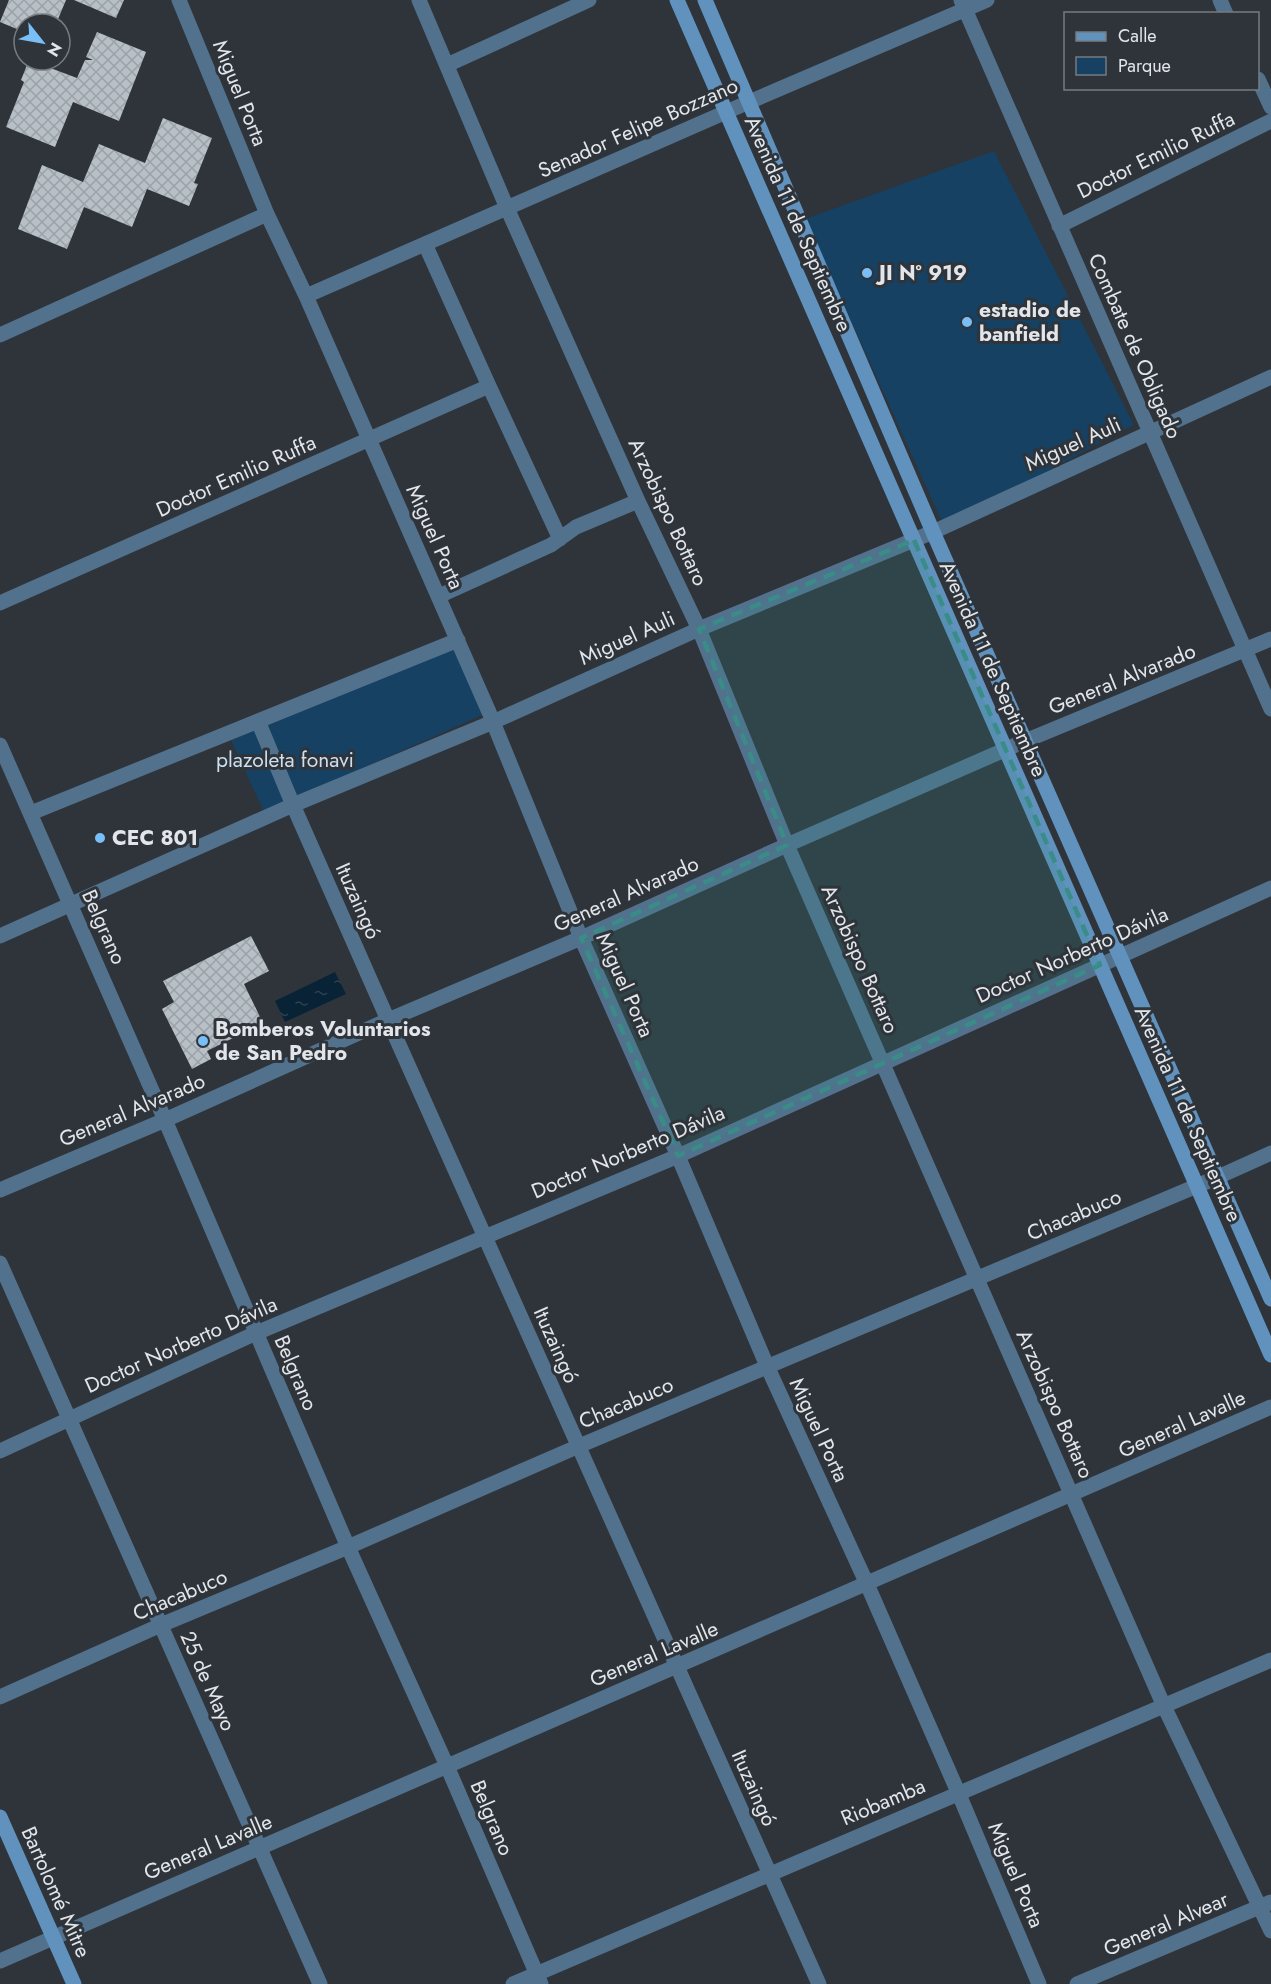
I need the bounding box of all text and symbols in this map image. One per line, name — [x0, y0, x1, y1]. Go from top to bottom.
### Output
north arrow — [12, 12, 72, 72]
legend — [1064, 12, 1259, 90]
text: Calle — [1118, 23, 1157, 49]
street label: Miguel Porta — [205, 35, 275, 151]
text: N — [41, 38, 68, 61]
text: Parque — [1118, 53, 1171, 79]
street label: Senador Felipe Bozzano — [533, 70, 743, 186]
street label: Doctor Emilio Ruffa — [1072, 104, 1240, 206]
street label: Avenida 11 de Septiembre — [737, 111, 859, 337]
street label: Combate de Obligado — [1081, 249, 1189, 443]
place label: JI N° 919 — [875, 258, 967, 288]
marker: JI N° 919 — [860, 266, 874, 280]
place label: estadio de banfield — [979, 295, 1081, 349]
marker: estadio de banfield — [960, 315, 974, 329]
street label: Miguel Auli — [1020, 410, 1126, 478]
street label: Doctor Emilio Ruffa — [151, 427, 321, 525]
street label: Arzobispo Bottaro — [621, 433, 715, 591]
street label: Miguel Porta — [398, 480, 472, 594]
street label: Avenida 11 de Septiembre — [932, 556, 1054, 782]
street label: Miguel Auli — [574, 604, 680, 672]
street label: General Alvarado — [1044, 636, 1200, 722]
park label: plazoleta fonavi — [216, 745, 354, 775]
place label: CEC 801 — [112, 823, 198, 853]
marker: CEC 801 — [93, 831, 107, 845]
street label: General Alvarado — [549, 849, 703, 939]
street label: Ituzaingó — [328, 858, 388, 944]
street label: Arzobispo Bottaro — [814, 880, 906, 1038]
street label: Belgrano — [74, 885, 134, 969]
street label: Doctor Norberto Dávila — [971, 899, 1173, 1011]
street label: Miguel Porta — [588, 928, 662, 1042]
street label: Avenida 11 de Septiembre — [1127, 1001, 1249, 1227]
place label: Bomberos Voluntarios de San Pedro — [215, 1014, 431, 1068]
marker: Bomberos Voluntarios de San Pedro — [196, 1034, 210, 1048]
street label: General Alvarado — [54, 1066, 210, 1154]
street label: Doctor Norberto Dávila — [527, 1098, 729, 1206]
street label: Chacabuco — [1022, 1182, 1126, 1248]
street label: Doctor Norberto Dávila — [80, 1289, 282, 1401]
street label: Ituzaingó — [526, 1302, 586, 1388]
street label: Arzobispo Bottaro — [1009, 1325, 1101, 1483]
street label: Belgrano — [267, 1331, 325, 1415]
street label: Chacabuco — [574, 1370, 678, 1436]
street label: Miguel Porta — [782, 1373, 856, 1487]
street label: General Lavalle — [1113, 1382, 1251, 1465]
street label: Chacabuco — [128, 1562, 232, 1628]
street label: General Lavalle — [585, 1613, 723, 1695]
street label: 25 de Mayo — [173, 1626, 243, 1736]
street label: Ituzaingó — [724, 1745, 784, 1831]
street label: Riobamba — [836, 1771, 930, 1833]
street label: Belgrano — [463, 1776, 521, 1860]
street label: General Lavalle — [139, 1806, 277, 1888]
street label: Miguel Porta — [980, 1818, 1052, 1932]
street label: Bartolomé Mitre — [14, 1822, 98, 1962]
street label: General Alvear — [1099, 1884, 1234, 1964]

